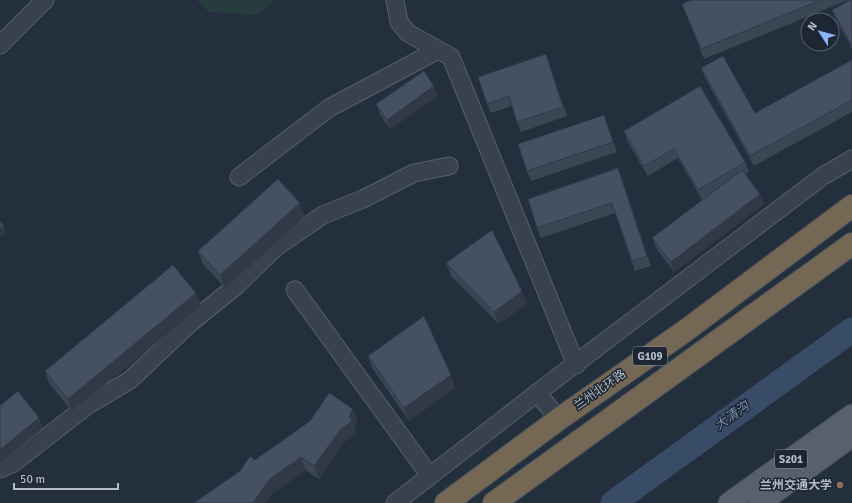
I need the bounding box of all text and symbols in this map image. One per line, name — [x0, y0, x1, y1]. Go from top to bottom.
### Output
north arrow — [800, 12, 840, 52]
text: N — [805, 19, 820, 33]
road number: G109 — [633, 347, 667, 365]
street label: 兰州北环路 — [571, 367, 629, 413]
water label: 大清沟 — [712, 397, 754, 434]
road number: S201 — [775, 450, 807, 468]
scale bar — [14, 465, 118, 491]
text: 50 m — [20, 472, 45, 487]
place label: 兰州交通大学 — [760, 478, 832, 493]
marker: 兰州交通大学 — [835, 480, 845, 490]

